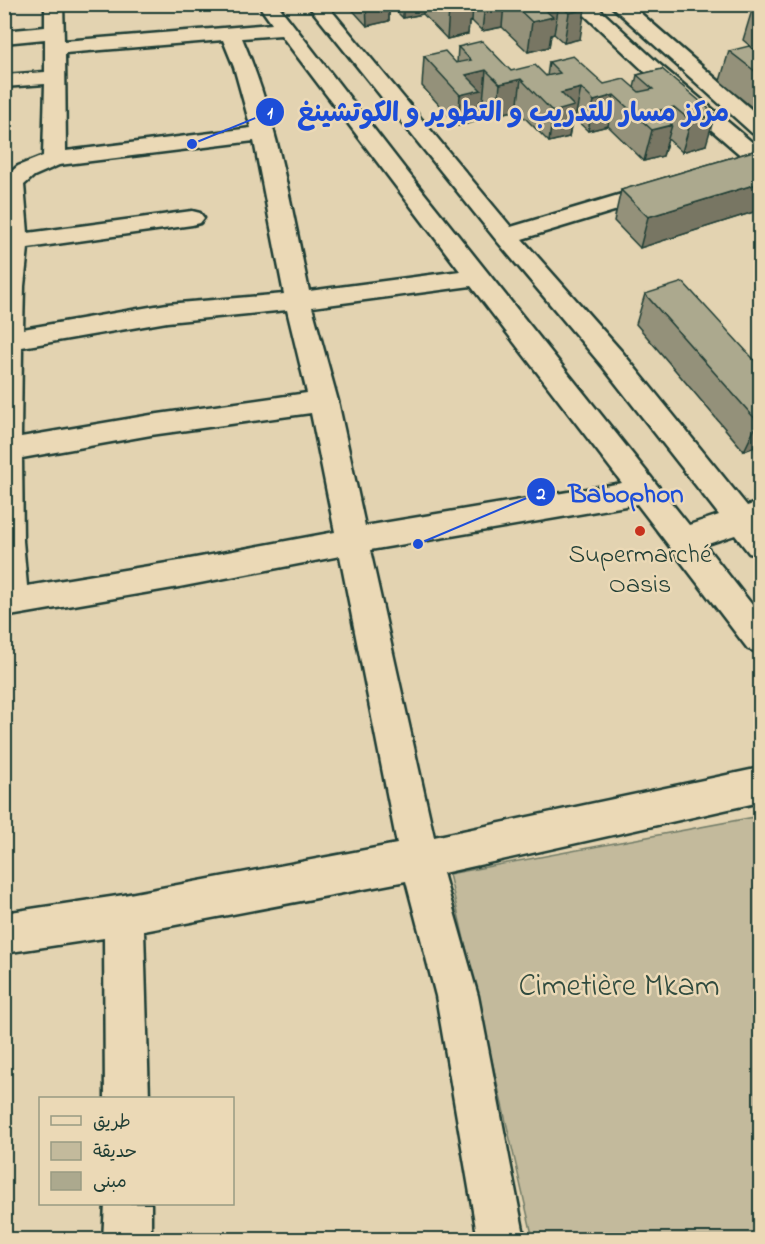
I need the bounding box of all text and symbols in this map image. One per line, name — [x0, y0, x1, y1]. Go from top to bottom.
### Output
callout: مركز مسار للتدريب و التطوير و الكوتشينغ — [255, 89, 742, 134]
text: مركز مسار للتدريب و التطوير و الكوتشينغ — [297, 95, 729, 134]
text: 1 — [267, 101, 273, 127]
callout: Babophon — [526, 470, 695, 515]
text: Babophon — [566, 476, 684, 515]
text: 2 — [536, 482, 546, 508]
marker: Supermarché Oasis — [633, 524, 647, 538]
place label: Supermarché Oasis — [568, 537, 712, 605]
park label: Cimetière Mkam — [518, 964, 720, 1011]
legend — [39, 1097, 234, 1205]
text: طريق — [93, 1110, 131, 1136]
text: حديقة — [93, 1140, 137, 1166]
text: مبنى — [93, 1170, 127, 1196]

